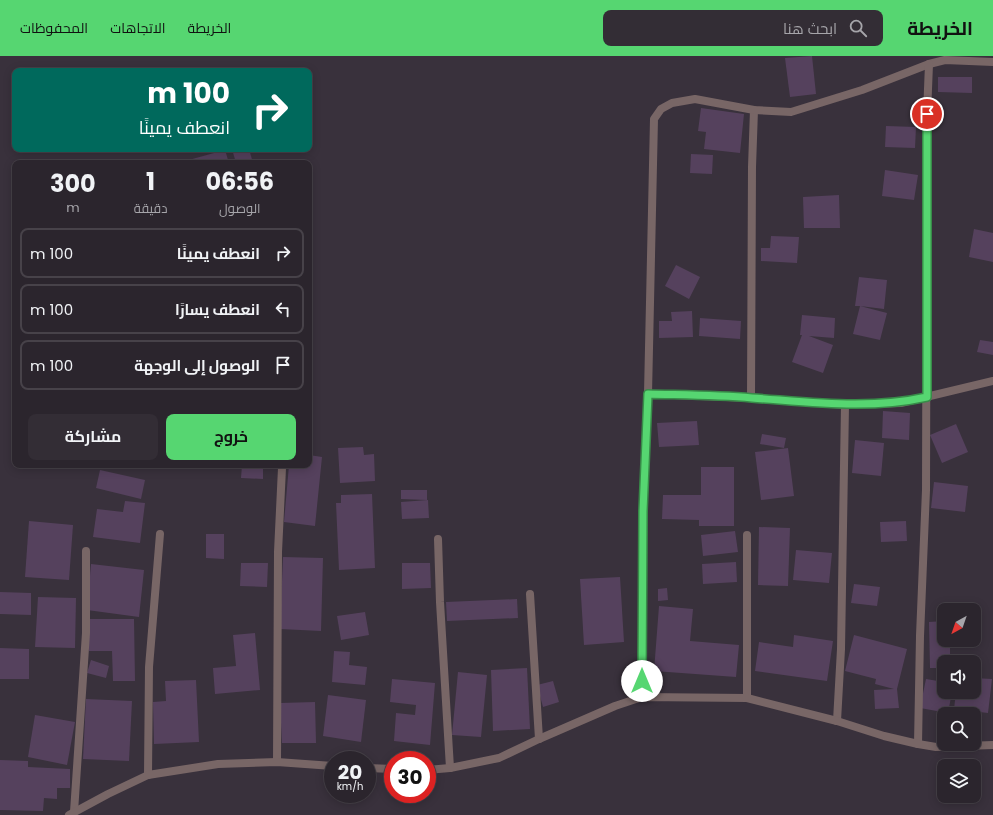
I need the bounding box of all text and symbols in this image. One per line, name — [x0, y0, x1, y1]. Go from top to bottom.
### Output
search box — [603, 10, 883, 46]
text: الخريطة — [907, 15, 973, 42]
icon: search — [847, 17, 869, 39]
text: المحفوظات — [20, 18, 88, 38]
text: الاتجاهات — [110, 18, 166, 38]
text: الخريطة — [188, 18, 231, 38]
text: ابحث هنا — [783, 18, 837, 39]
text: 100 m — [147, 74, 230, 113]
icon: right — [244, 84, 296, 136]
pin — [910, 97, 944, 131]
icon: arrive — [916, 103, 938, 125]
text: انعطف يمينًا — [139, 115, 230, 140]
text: 1 — [146, 165, 155, 198]
text: 06:56 — [205, 165, 274, 198]
text: 300 — [50, 167, 96, 200]
text: m — [66, 198, 80, 217]
text: دقيقة — [134, 199, 168, 218]
text: الوصول — [219, 199, 260, 218]
icon: right — [272, 242, 294, 264]
text: 100 m — [30, 243, 73, 264]
text: انعطف يمينًا — [177, 243, 260, 264]
icon: left — [272, 298, 294, 320]
text: 100 m — [30, 299, 73, 320]
text: انعطف يسارًا — [175, 299, 260, 320]
icon: arrive — [272, 354, 294, 376]
text: 100 m — [30, 355, 73, 376]
text: الوصول إلى الوجهة — [134, 355, 260, 376]
button: مشاركة — [28, 414, 158, 460]
button: خروج — [166, 414, 296, 460]
north arrow — [937, 603, 981, 647]
map controls — [937, 603, 981, 803]
button: sound — [937, 655, 981, 699]
position arrow — [621, 660, 663, 702]
button: search — [937, 707, 981, 751]
speed limit sign: 30 — [384, 751, 436, 803]
text: 20 — [338, 758, 362, 786]
button: layers — [937, 759, 981, 803]
text: km/h — [337, 779, 363, 794]

